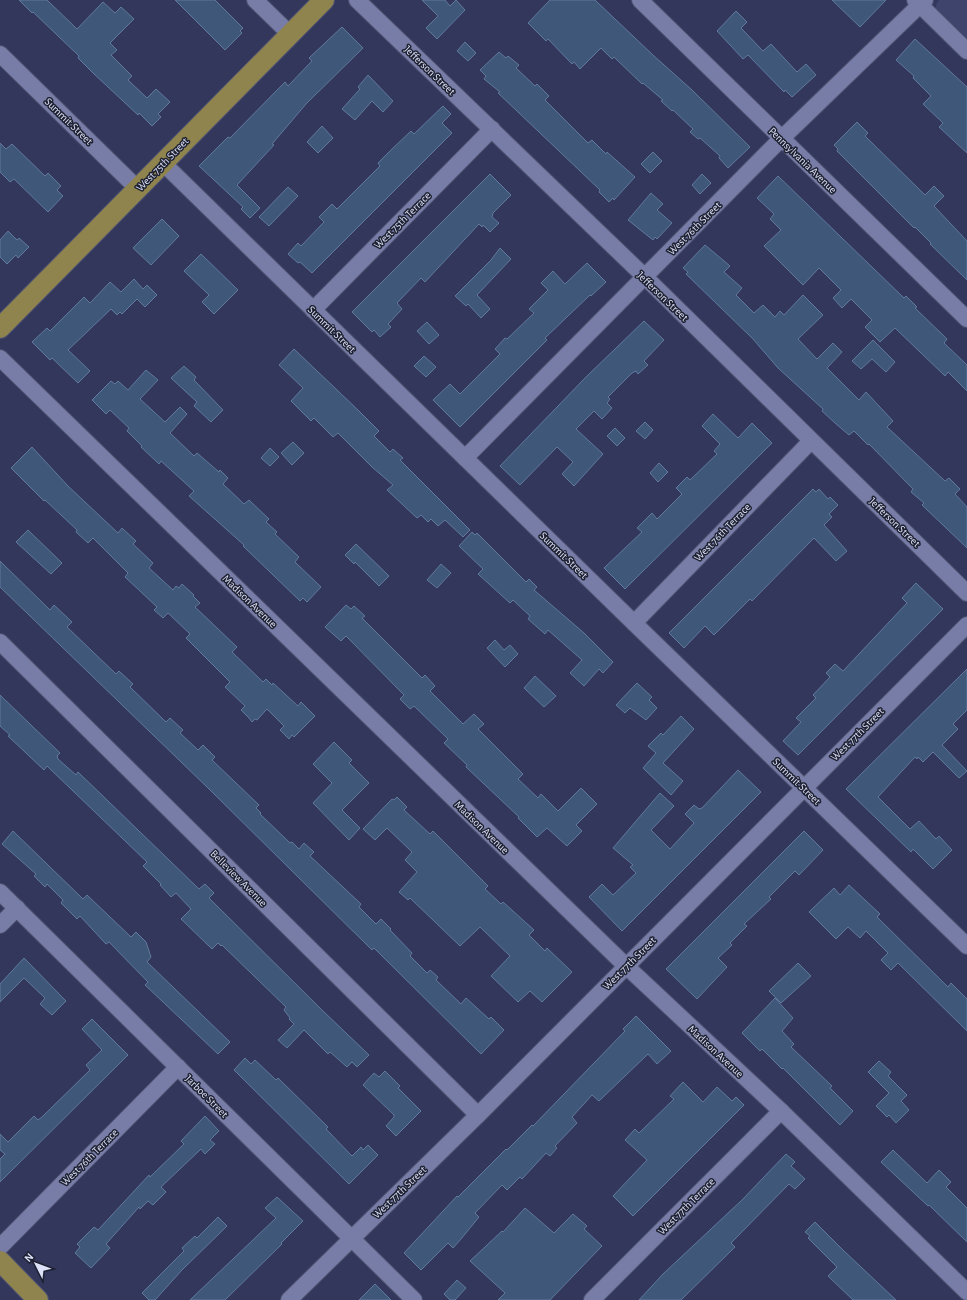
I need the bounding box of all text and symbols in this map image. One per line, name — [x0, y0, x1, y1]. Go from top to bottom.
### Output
street label: Jefferson Street — [402, 43, 458, 98]
street label: Summit Street — [43, 96, 95, 147]
street label: Pennsylvania Avenue — [767, 125, 839, 196]
street label: West 75th Street — [134, 135, 191, 193]
street label: West 75th Terrace — [372, 190, 433, 251]
street label: West 76th Street — [666, 199, 724, 257]
street label: Jefferson Street — [635, 269, 691, 324]
street label: Summit Street — [306, 304, 358, 355]
street label: Jefferson Street — [867, 495, 923, 550]
street label: West 76th Terrace — [692, 501, 753, 563]
street label: Summit Street — [538, 530, 590, 581]
street label: Madison Avenue — [220, 573, 279, 630]
street label: West 77th Street — [829, 705, 886, 763]
street label: Summit Street — [771, 756, 823, 807]
street label: Madison Avenue — [452, 799, 511, 856]
street label: Belleview Avenue — [208, 848, 269, 909]
street label: West 77th Street — [601, 934, 658, 992]
street label: Madison Avenue — [686, 1023, 745, 1080]
street label: Jarboe Street — [183, 1073, 231, 1120]
street label: West 76th Terrace — [59, 1127, 120, 1188]
street label: West 77th Street — [370, 1164, 429, 1221]
street label: West 77th Terrace — [656, 1176, 717, 1237]
north arrow — [16, 1244, 56, 1284]
text: N — [22, 1251, 36, 1264]

